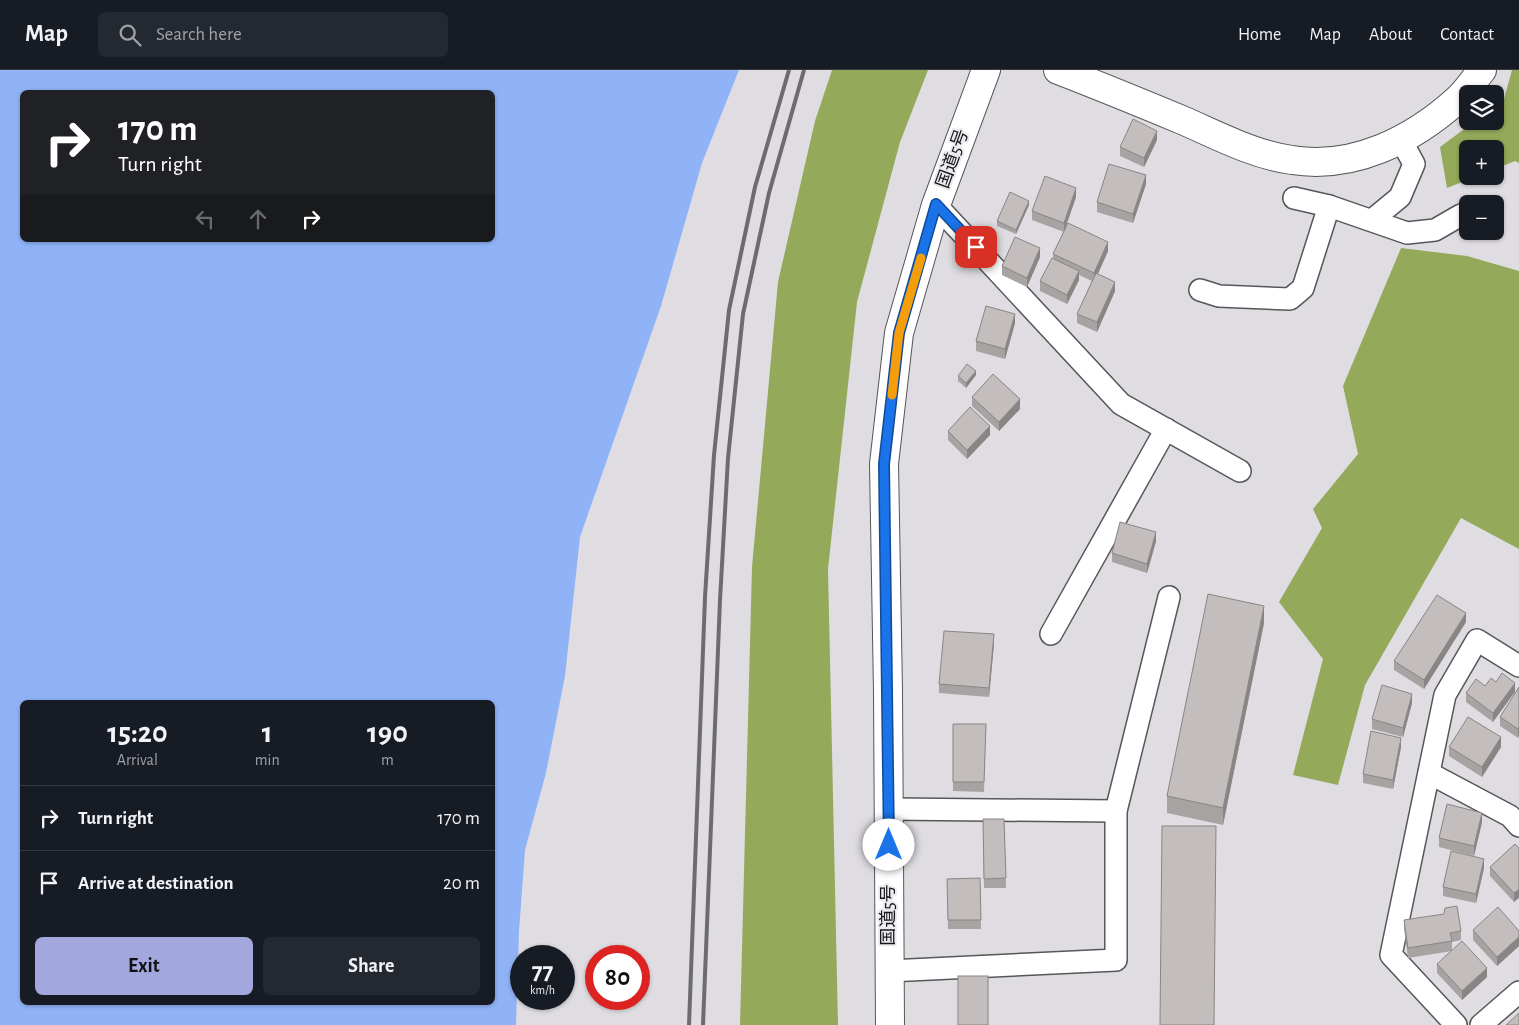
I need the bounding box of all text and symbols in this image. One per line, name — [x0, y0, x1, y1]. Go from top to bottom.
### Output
search box — [98, 12, 448, 57]
icon: search — [116, 21, 144, 49]
text: Map — [25, 22, 68, 46]
text: Search here — [156, 25, 242, 44]
text: Home — [1238, 26, 1281, 44]
text: Map — [1309, 26, 1341, 44]
text: About — [1369, 26, 1412, 44]
text: Contact — [1440, 26, 1494, 44]
map controls — [1459, 85, 1504, 240]
button: layers — [1459, 85, 1504, 130]
icon: right — [35, 110, 100, 175]
text: 170 m — [118, 112, 198, 147]
street label: 国道5号 — [932, 126, 972, 191]
button: + — [1459, 140, 1504, 185]
text: Turn right — [118, 153, 202, 175]
button: − — [1459, 195, 1504, 240]
icon: left — [191, 205, 219, 233]
icon: ahead — [244, 205, 272, 233]
icon: right — [297, 205, 325, 233]
pin — [955, 226, 997, 268]
icon: arrive — [962, 233, 990, 261]
text: 15:20 — [107, 718, 168, 748]
text: 1 — [262, 718, 273, 748]
text: 190 — [367, 718, 408, 748]
text: Arrival — [117, 752, 158, 768]
text: min — [255, 752, 280, 768]
text: m — [381, 752, 394, 768]
icon: right — [35, 804, 63, 832]
text: Turn right — [78, 809, 153, 828]
text: 170 m — [437, 809, 480, 828]
position arrow — [862, 818, 914, 870]
icon: arrive — [35, 869, 63, 897]
text: Arrive at destination — [78, 874, 234, 893]
text: 20 m — [443, 874, 480, 893]
street label: 国道5号 — [878, 884, 898, 946]
button: Exit — [35, 937, 253, 995]
button: Share — [263, 937, 480, 995]
speed limit sign: 80 — [585, 945, 650, 1010]
text: 77 — [532, 959, 553, 984]
text: km/h — [530, 984, 555, 996]

